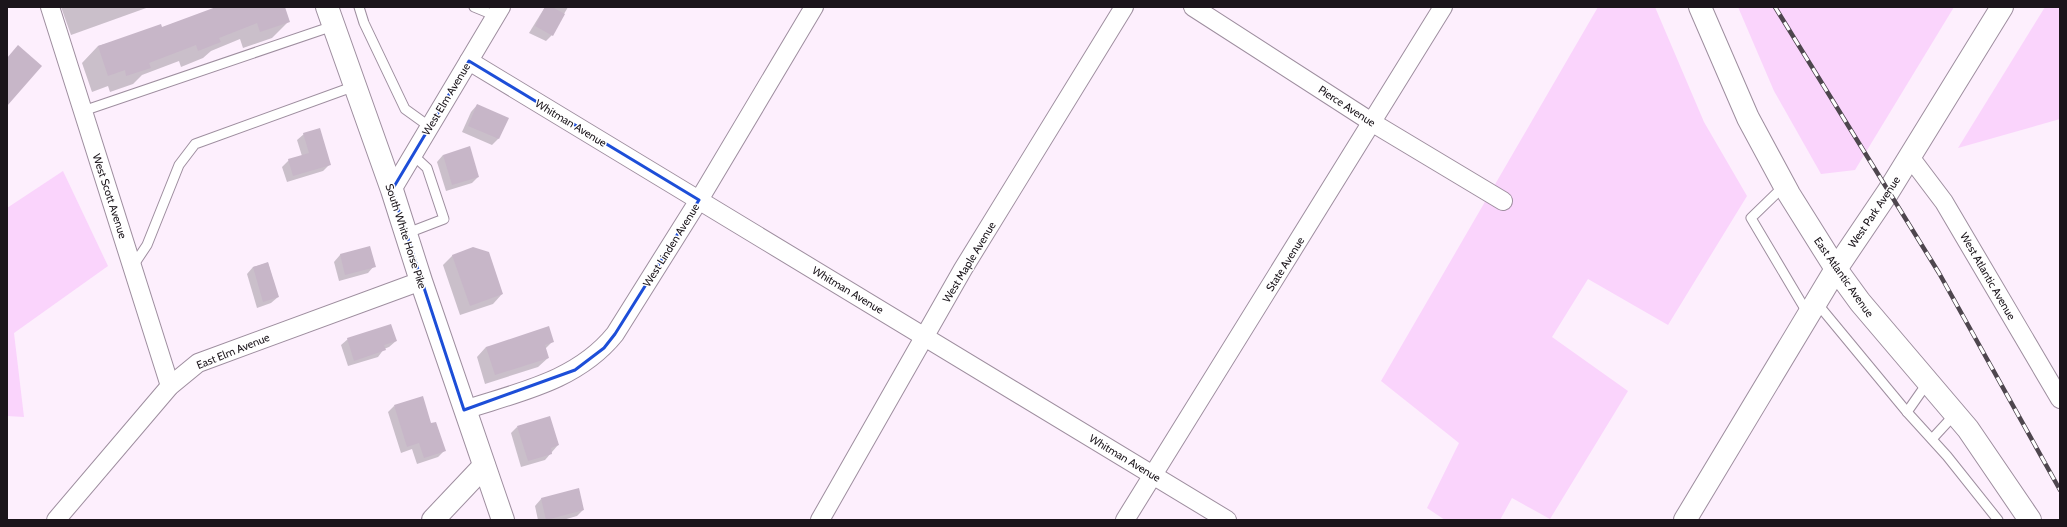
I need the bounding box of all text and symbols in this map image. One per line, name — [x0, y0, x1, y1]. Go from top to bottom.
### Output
street label: West Elm Avenue — [419, 60, 473, 138]
street label: Pierce Avenue — [1316, 82, 1379, 130]
street label: Whitman Avenue — [533, 96, 610, 150]
street label: West Scott Avenue — [90, 152, 130, 241]
street label: West Park Avenue — [1845, 173, 1903, 251]
street label: South White Horse Pike — [382, 182, 430, 291]
street label: West Linden Avenue — [640, 200, 702, 289]
street label: West Maple Avenue — [939, 219, 999, 305]
street label: West Atlantic Avenue — [1957, 230, 2019, 323]
street label: State Avenue — [1263, 234, 1308, 294]
street label: East Atlantic Avenue — [1811, 234, 1877, 320]
street label: Whitman Avenue — [810, 263, 887, 317]
street label: East Elm Avenue — [194, 330, 272, 372]
street label: Whitman Avenue — [1087, 431, 1164, 485]

